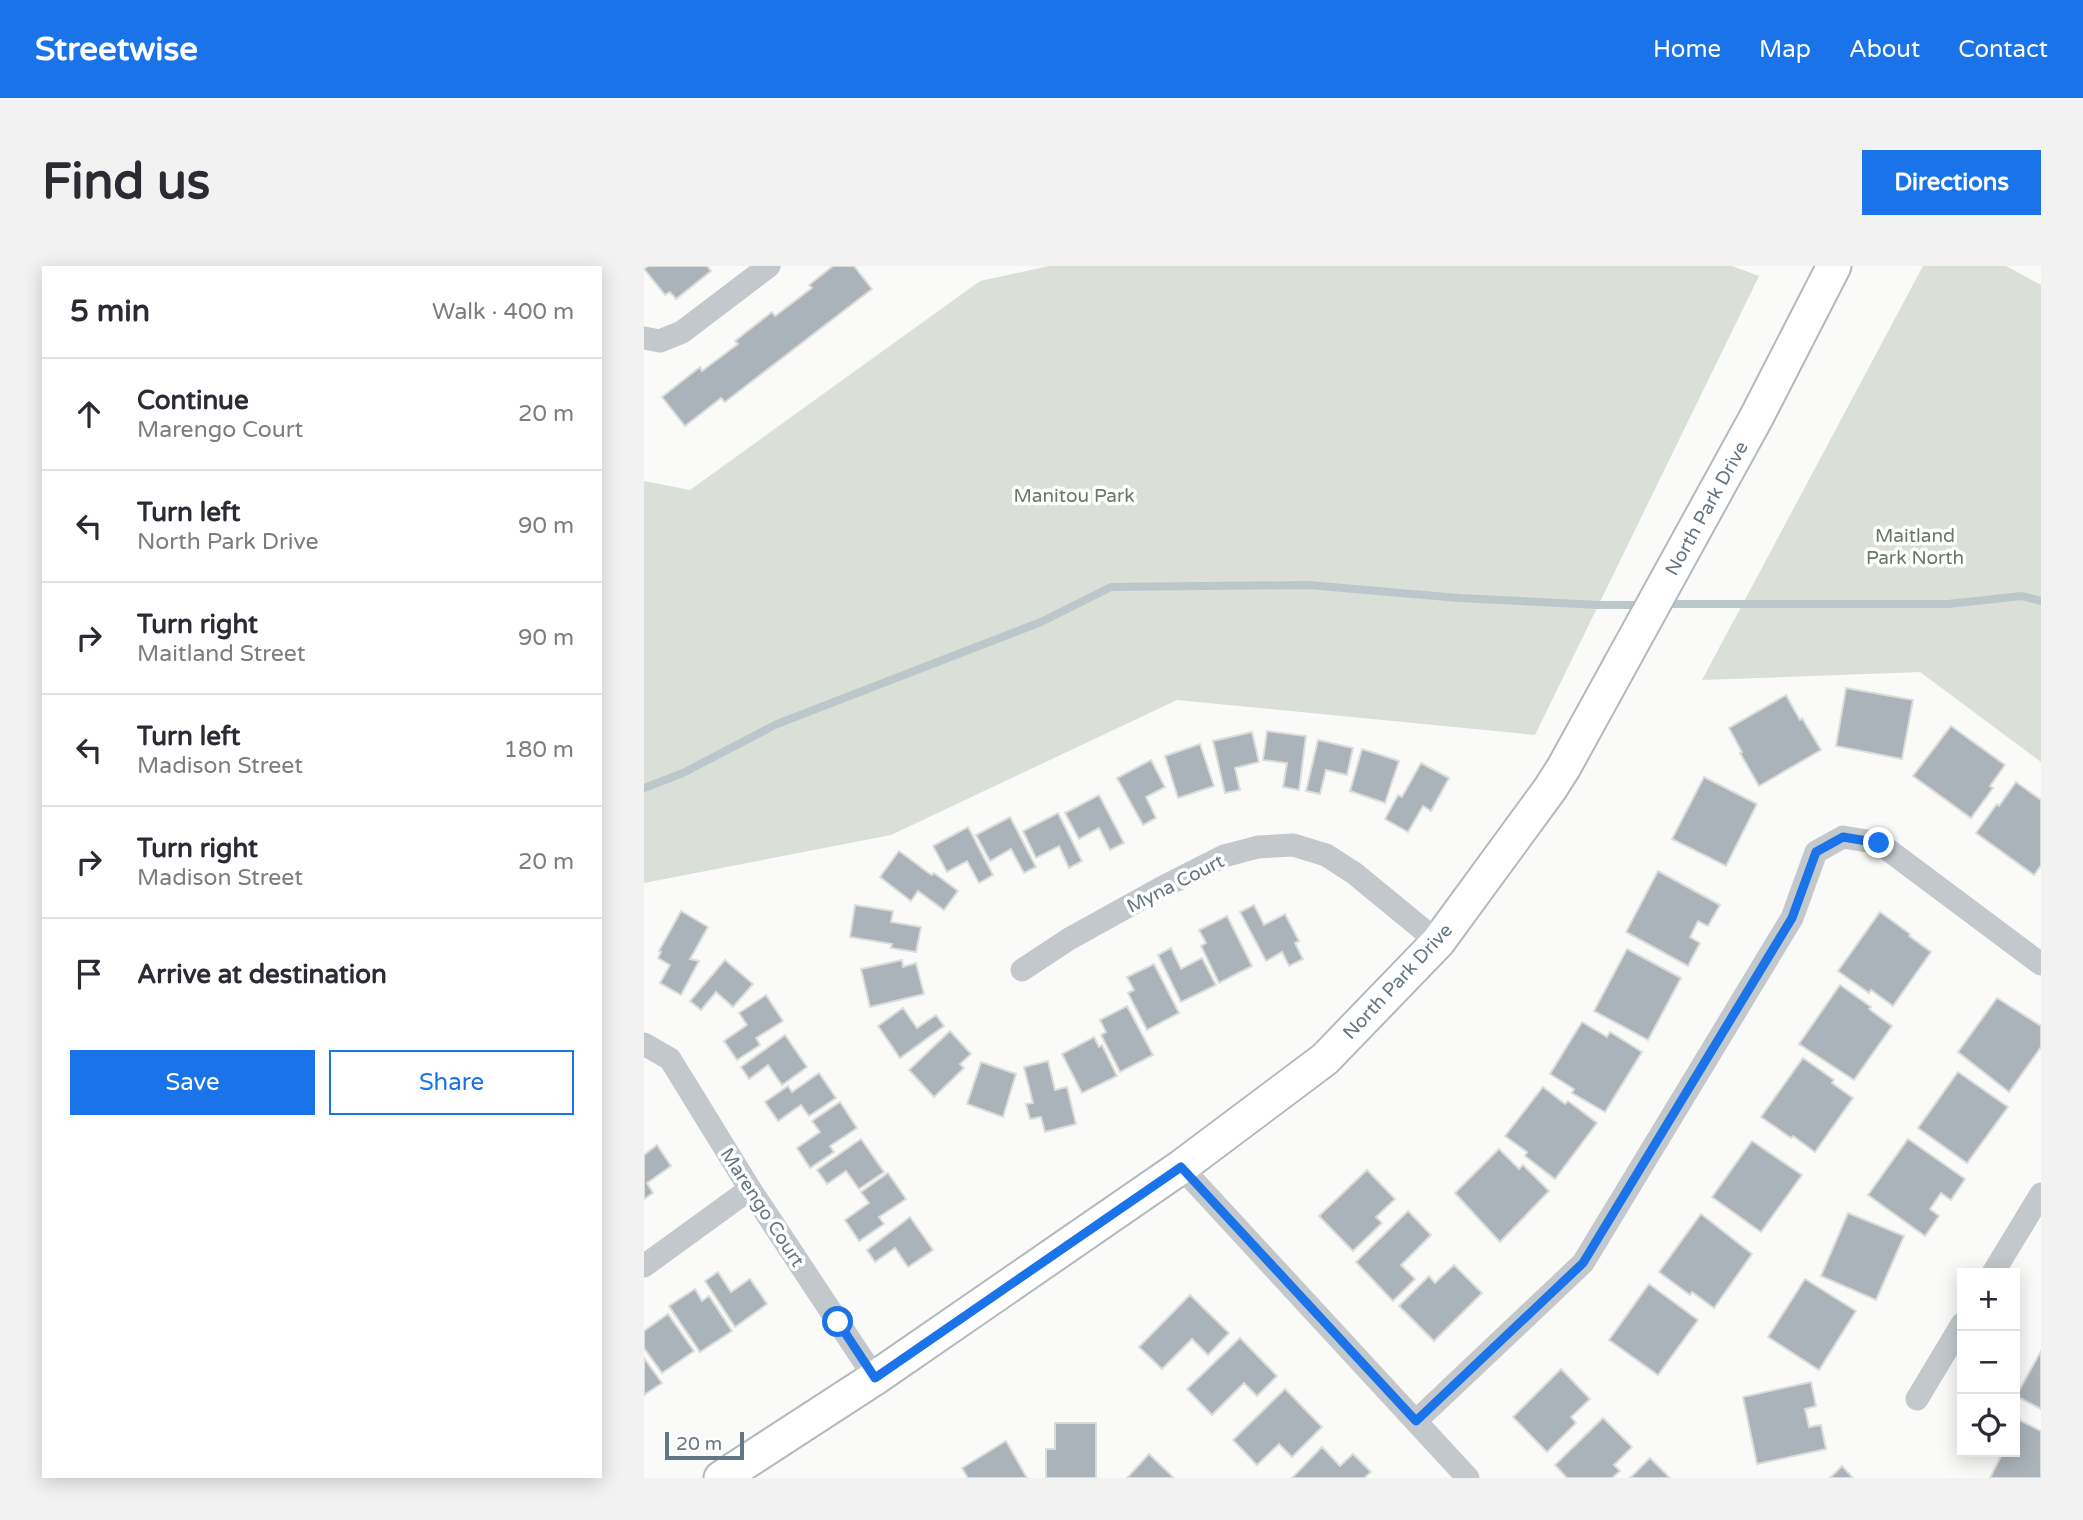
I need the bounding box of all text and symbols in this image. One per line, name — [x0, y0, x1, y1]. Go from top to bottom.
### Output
text: Streetwise — [35, 30, 198, 69]
text: Home — [1653, 35, 1721, 64]
text: Map — [1759, 35, 1811, 64]
text: About — [1849, 35, 1920, 64]
text: Contact — [1958, 35, 2048, 64]
button: Directions — [1862, 150, 2041, 215]
text: Find us — [42, 153, 210, 212]
text: 5 min — [70, 293, 150, 330]
text: Walk · 400 m — [432, 298, 574, 326]
text: Continue — [137, 385, 249, 416]
icon: ahead — [70, 395, 108, 433]
text: 20 m — [518, 400, 574, 428]
text: Marengo Court — [137, 416, 303, 444]
street label: North Park Drive — [1661, 438, 1753, 579]
park label: Manitou Park — [1013, 485, 1135, 507]
text: Turn left — [137, 497, 240, 528]
icon: left — [70, 507, 108, 545]
text: 90 m — [518, 512, 574, 540]
park label: Maitland Park North — [1866, 525, 1964, 569]
text: North Park Drive — [137, 528, 318, 556]
text: Turn right — [137, 609, 258, 640]
icon: right — [70, 619, 108, 657]
text: 90 m — [518, 624, 574, 652]
text: Maitland Street — [137, 640, 306, 668]
text: Turn left — [137, 721, 240, 752]
icon: left — [70, 731, 108, 769]
text: 180 m — [504, 736, 574, 764]
text: Madison Street — [137, 752, 303, 780]
route end — [1863, 827, 1894, 858]
text: Turn right — [137, 833, 258, 864]
icon: right — [70, 843, 108, 881]
text: 20 m — [518, 848, 574, 876]
street label: Myna Court — [1123, 850, 1228, 918]
text: Madison Street — [137, 864, 303, 892]
street label: North Park Drive — [1339, 919, 1457, 1044]
icon: arrive — [70, 955, 108, 993]
text: Arrive at destination — [137, 959, 387, 990]
button: Save — [70, 1050, 315, 1115]
button: Share — [329, 1050, 574, 1115]
street label: Marengo Court — [716, 1144, 809, 1271]
map controls — [1957, 1268, 2020, 1457]
button: + — [1957, 1268, 2020, 1331]
route start — [822, 1306, 853, 1337]
button: − — [1957, 1331, 2020, 1394]
button: locate — [1957, 1394, 2020, 1457]
scale bar — [665, 1429, 744, 1461]
text: 20 m — [676, 1433, 722, 1455]

